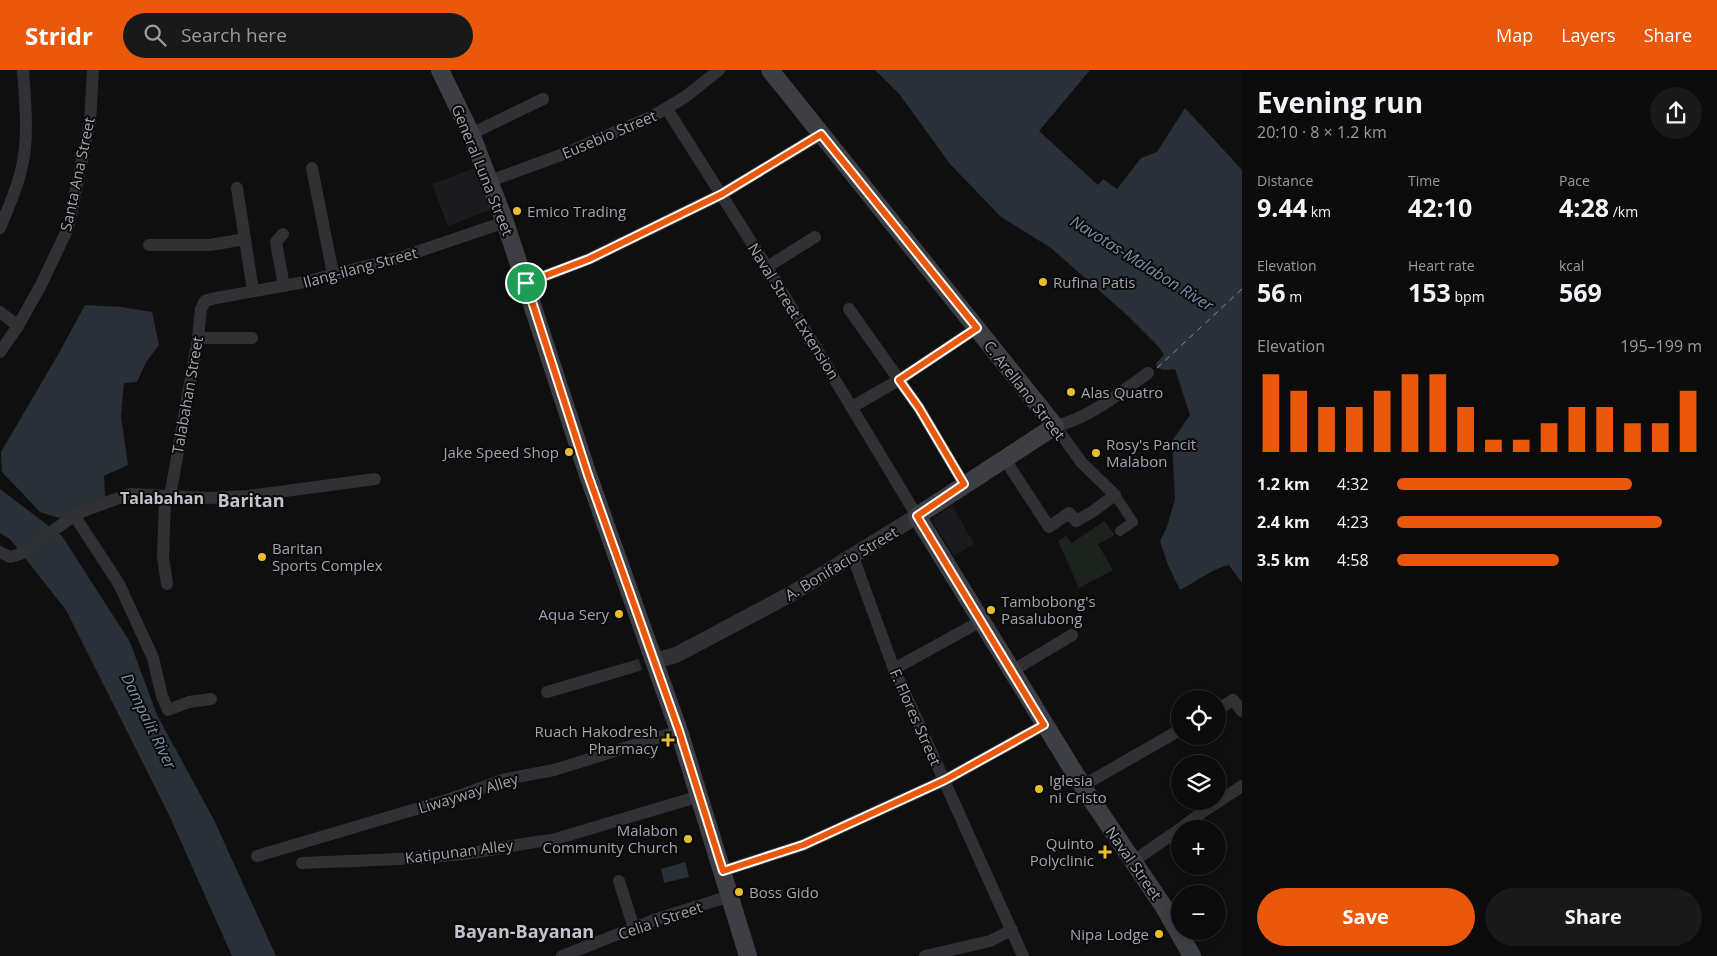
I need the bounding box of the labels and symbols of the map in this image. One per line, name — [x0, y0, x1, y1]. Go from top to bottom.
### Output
street label: General Luna Street — [448, 102, 518, 238]
street label: Eusebio Street — [559, 105, 659, 163]
street label: Santa Ana Street — [55, 115, 99, 233]
place label: Emico Trading — [527, 201, 626, 221]
marker: Emico Trading — [511, 205, 523, 217]
water label: Navotas-Malabon River — [1066, 210, 1218, 316]
street label: Naval Street Extension — [744, 239, 844, 383]
street label: Ilang-ilang Street — [301, 242, 419, 292]
pin — [505, 262, 547, 304]
place label: Rufina Patis — [1053, 272, 1135, 292]
marker: Rufina Patis — [1037, 276, 1049, 288]
street label: Talabahan Street — [167, 335, 207, 455]
street label: C. Arellano Street — [980, 336, 1070, 444]
place label: Alas Quatro — [1081, 382, 1163, 402]
marker: Alas Quatro — [1065, 386, 1077, 398]
place label: Rosy's Pancit Malabon — [1106, 434, 1196, 471]
place label: Jake Speed Shop — [441, 442, 559, 462]
marker: Jake Speed Shop — [563, 446, 575, 458]
marker: Rosy's Pancit Malabon — [1090, 447, 1102, 459]
district label: Talabahan — [120, 487, 204, 509]
district label: Baritan — [217, 488, 285, 512]
street label: A. Bonifacio Street — [781, 521, 901, 605]
place label: Baritan Sports Complex — [272, 538, 383, 575]
marker: Baritan Sports Complex — [256, 551, 268, 563]
place label: Tambobong's Pasalubong — [1001, 591, 1096, 628]
place label: Aqua Sery — [539, 604, 609, 624]
marker: Tambobong's Pasalubong — [985, 604, 997, 616]
marker: Aqua Sery — [613, 608, 625, 620]
street label: F. Flores Street — [886, 666, 946, 768]
water label: Dampalit River — [116, 669, 182, 773]
place label: Ruach Hakodresh Pharmacy — [535, 721, 658, 758]
marker: Ruach Hakodresh Pharmacy — [662, 734, 674, 746]
street label: Liwayway Alley — [416, 768, 521, 818]
place label: Iglesia ni Cristo — [1049, 770, 1107, 807]
marker: Iglesia ni Cristo — [1033, 783, 1045, 795]
place label: Malabon Community Church — [542, 820, 678, 857]
street label: Naval Street — [1101, 822, 1167, 904]
marker: Malabon Community Church — [682, 833, 694, 845]
place label: Quinto Polyclinic — [1030, 833, 1094, 870]
street label: Katipunan Alley — [404, 834, 515, 868]
marker: Quinto Polyclinic — [1098, 845, 1112, 859]
place label: Boss Gido — [749, 882, 819, 902]
marker: Boss Gido — [733, 886, 745, 898]
street label: Celia I Street — [615, 896, 705, 944]
district label: Bayan-Bayanan — [454, 919, 594, 943]
place label: Nipa Lodge — [1070, 924, 1149, 944]
marker: Nipa Lodge — [1153, 928, 1165, 940]

